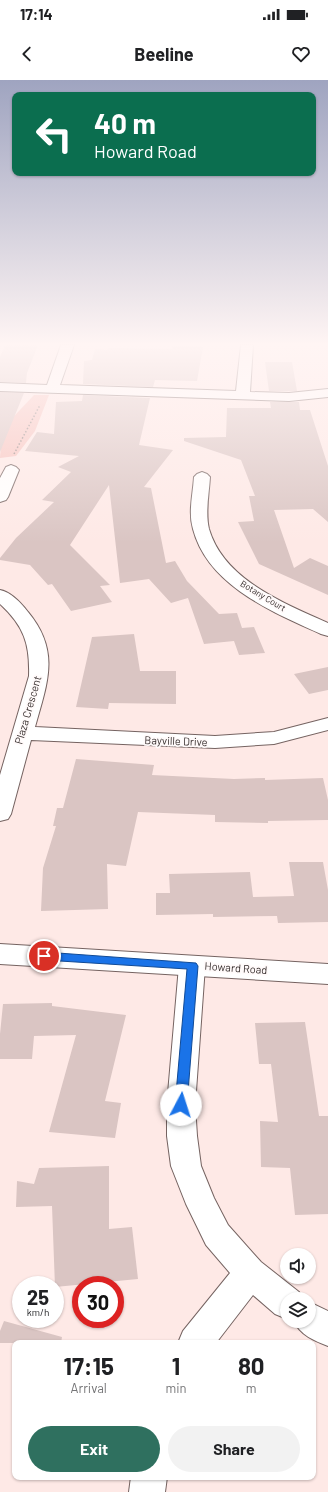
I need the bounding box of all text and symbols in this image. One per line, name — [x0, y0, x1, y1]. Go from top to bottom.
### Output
text: 17:14 — [20, 5, 53, 23]
icon: back — [16, 43, 38, 65]
text: Beeline — [134, 43, 194, 65]
icon: heart — [290, 43, 312, 65]
text: 40 m — [94, 106, 156, 140]
icon: left — [28, 108, 80, 160]
text: Howard Road — [94, 140, 197, 162]
street label: Botany Court — [239, 578, 288, 613]
street label: Plaza Crescent — [12, 674, 43, 746]
street label: Bayville Drive — [144, 733, 208, 748]
pin — [27, 939, 61, 973]
icon: arrive — [33, 945, 55, 967]
street label: Howard Road — [204, 959, 268, 976]
position arrow — [160, 1084, 202, 1126]
map controls — [280, 1248, 316, 1328]
button: sound — [280, 1248, 316, 1284]
speed limit sign: 30 — [72, 1276, 124, 1328]
text: 25 — [27, 1285, 49, 1309]
button: layers — [280, 1292, 316, 1328]
text: km/h — [27, 1306, 49, 1318]
text: 17:15 — [63, 1351, 114, 1380]
text: 1 — [172, 1351, 180, 1380]
text: 80 — [238, 1351, 265, 1380]
text: Arrival — [71, 1380, 107, 1396]
text: min — [165, 1380, 186, 1396]
text: m — [246, 1380, 257, 1396]
button: Exit — [28, 1426, 160, 1472]
button: Share — [168, 1426, 300, 1472]

